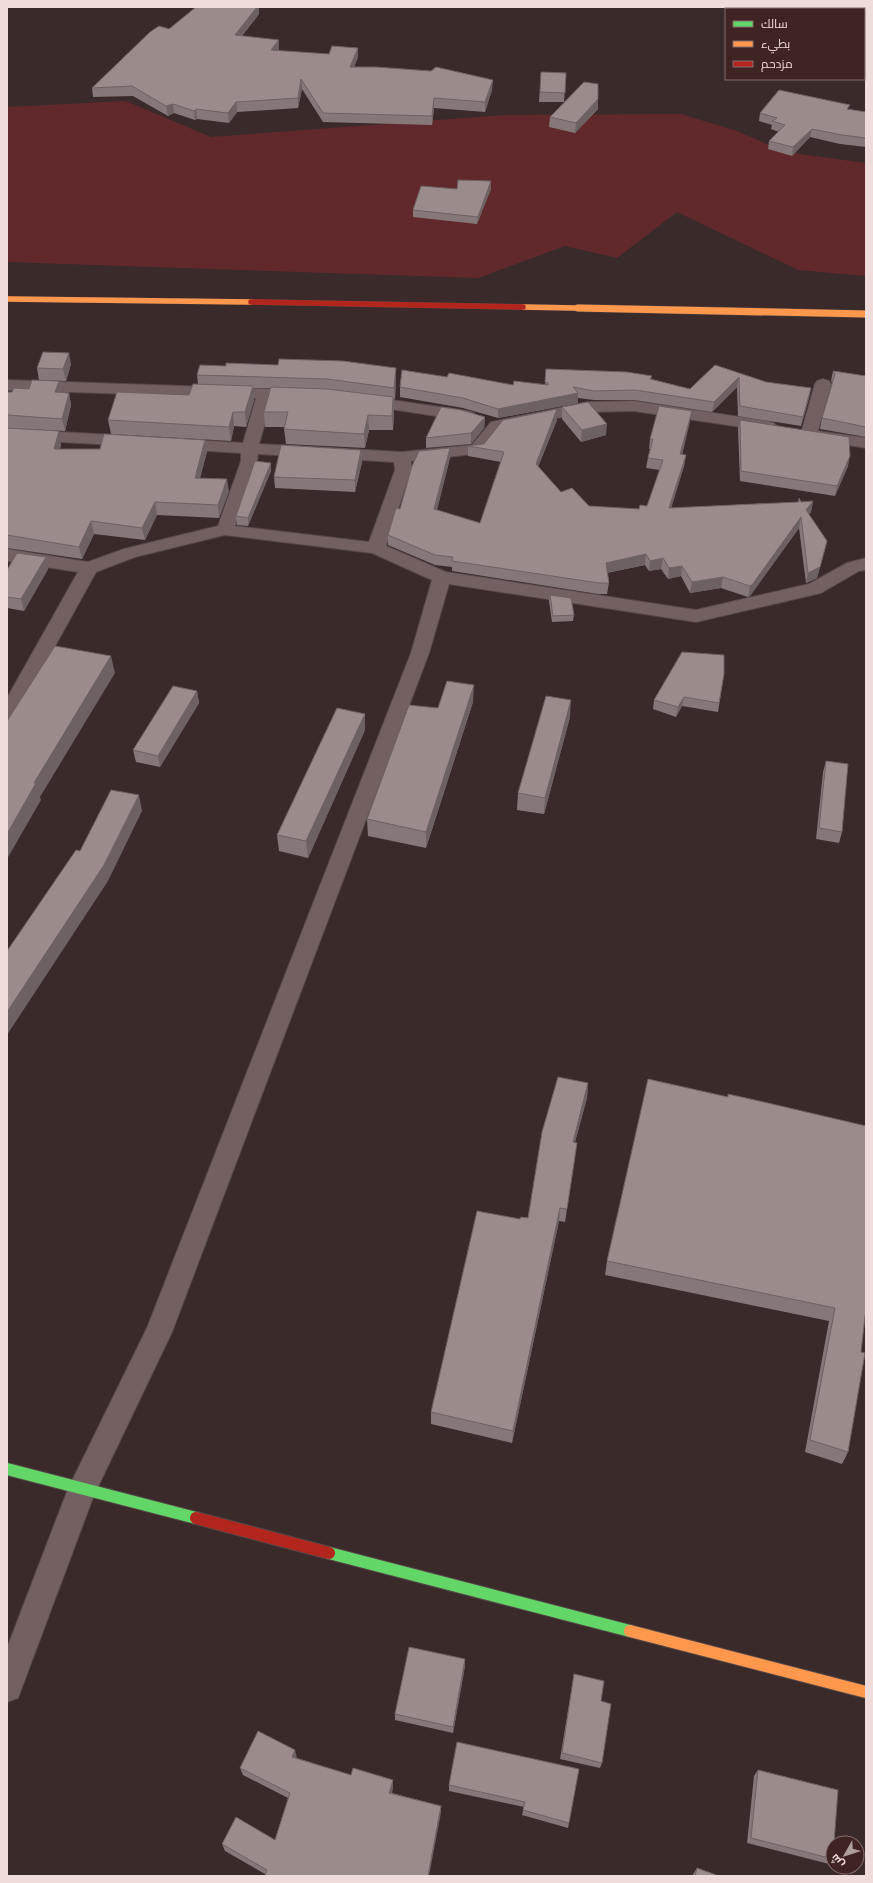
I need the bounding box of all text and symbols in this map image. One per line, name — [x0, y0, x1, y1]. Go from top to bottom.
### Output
legend — [725, 8, 865, 80]
text: سالك — [761, 14, 788, 32]
text: بطيء — [761, 34, 790, 54]
text: مزدحم — [761, 54, 793, 72]
north arrow — [825, 1835, 865, 1875]
text: ش — [826, 1851, 847, 1872]

